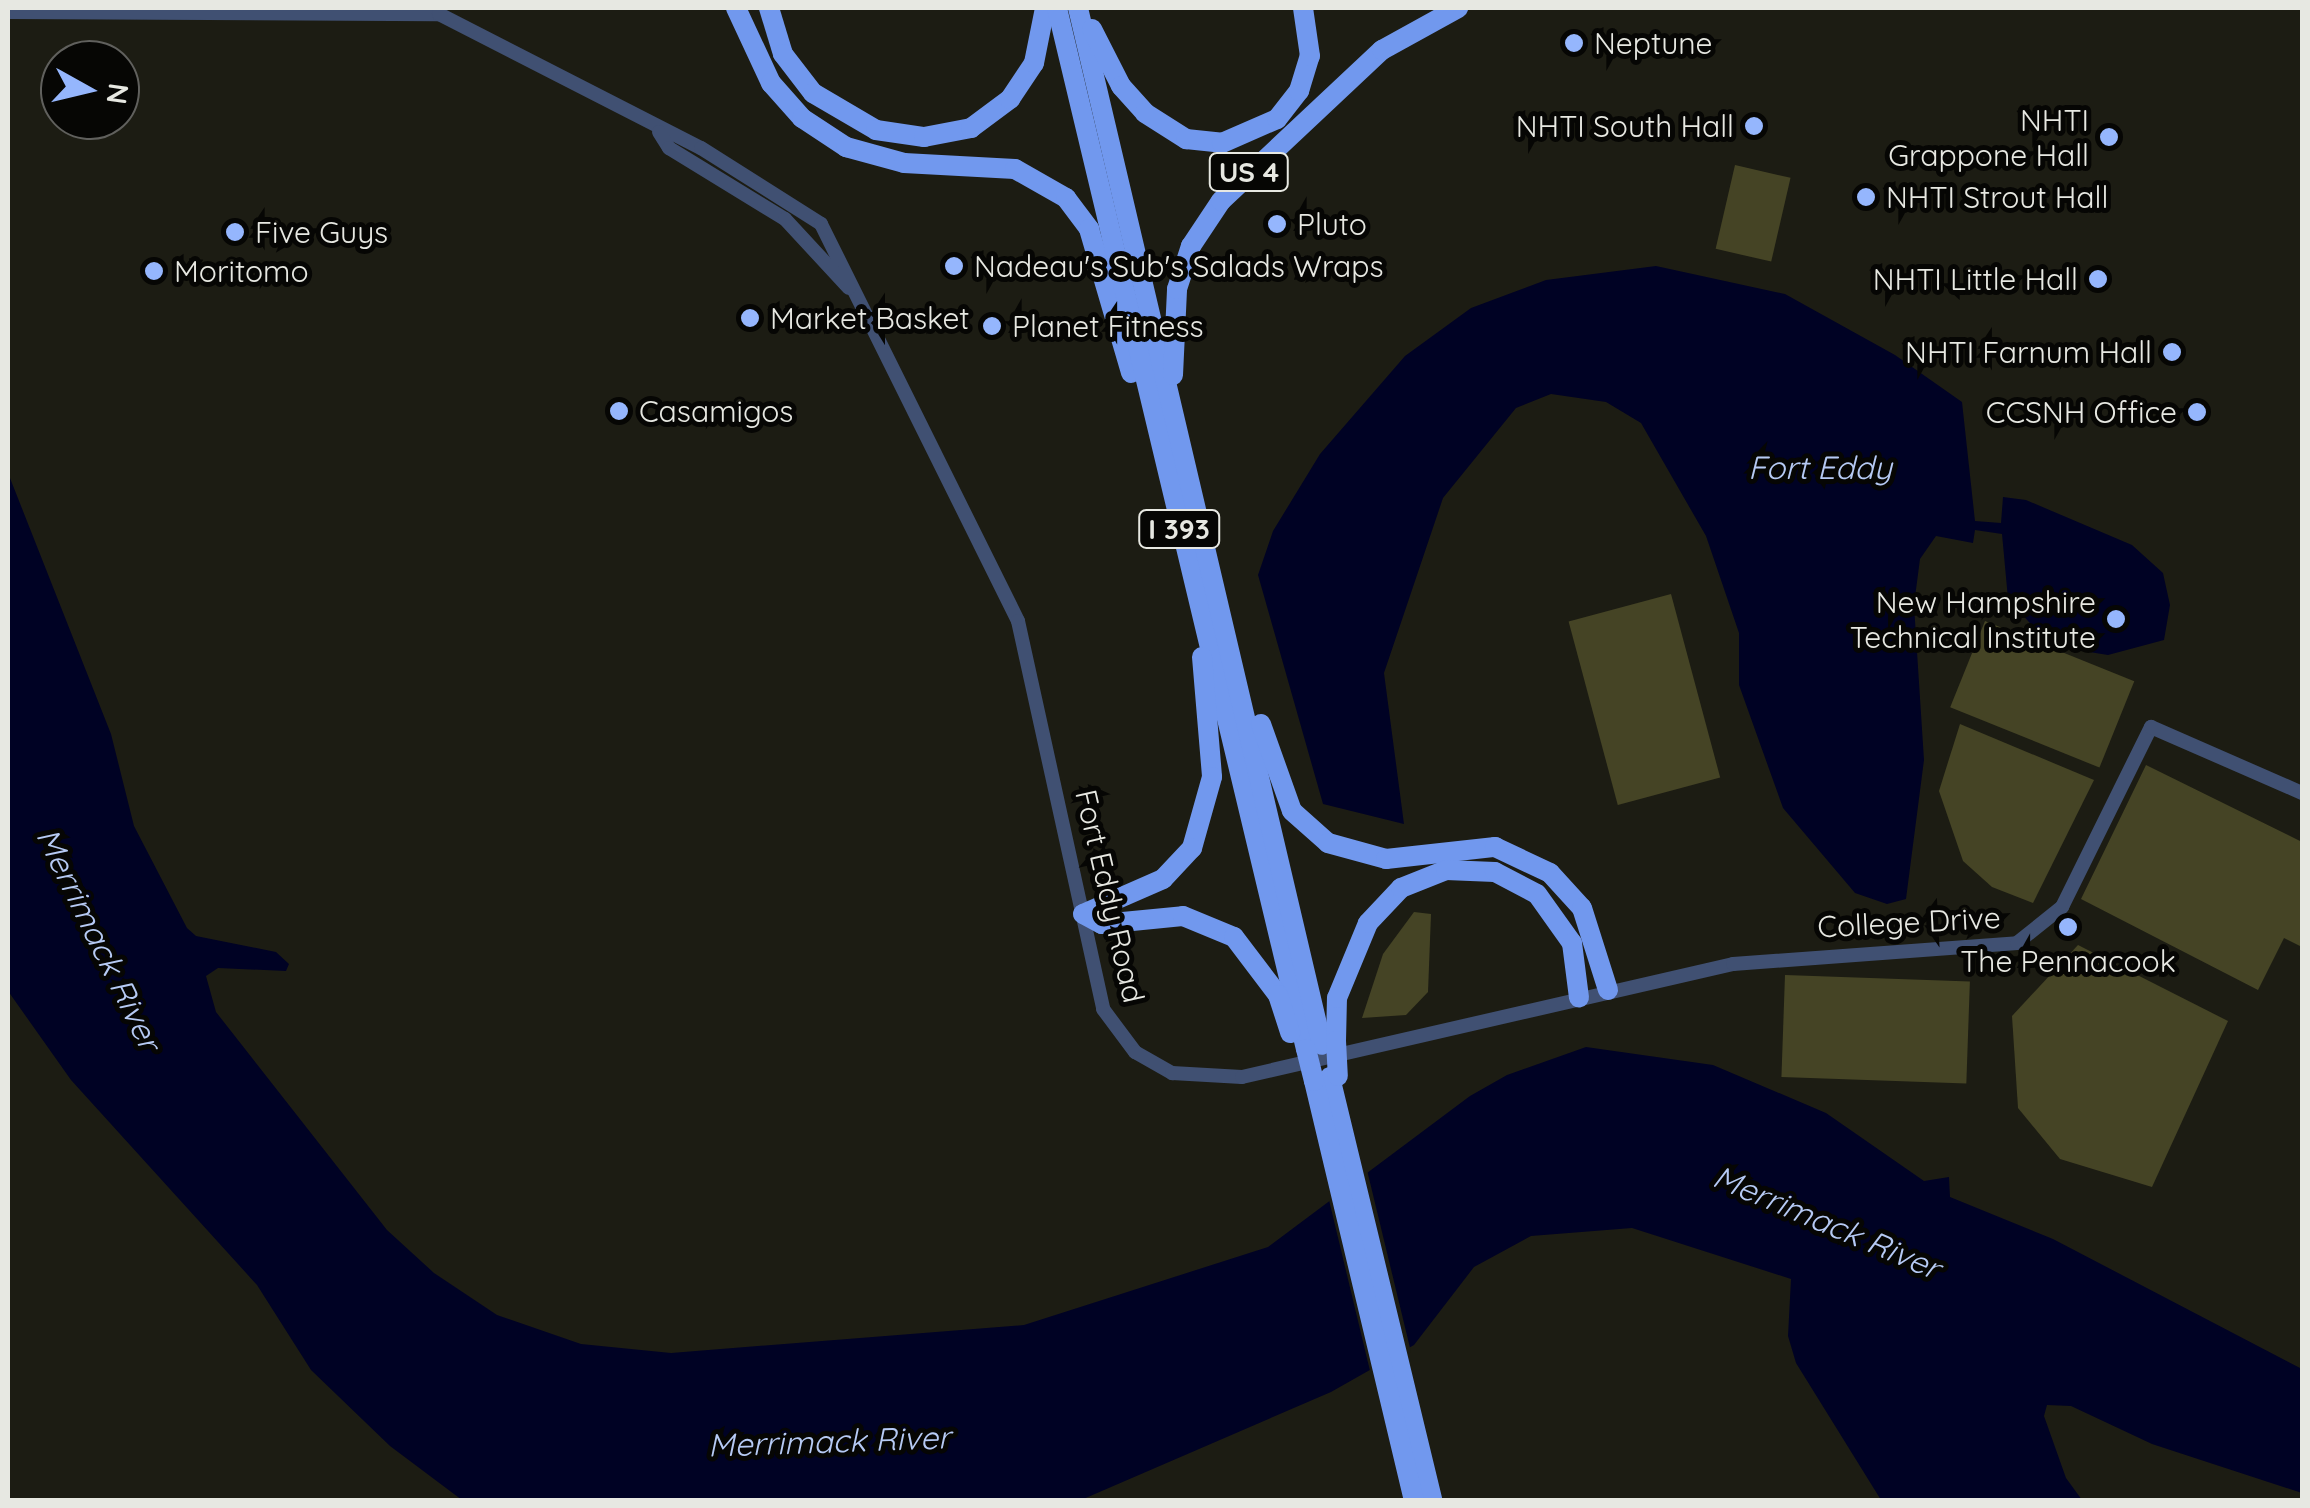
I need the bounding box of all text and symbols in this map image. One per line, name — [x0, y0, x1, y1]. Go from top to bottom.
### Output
place label: Neptune — [1594, 25, 1712, 61]
marker: Neptune — [1563, 32, 1585, 54]
north arrow — [40, 40, 140, 140]
text: N — [99, 81, 137, 107]
place label: NHTI Grappone Hall — [1888, 102, 2089, 172]
place label: NHTI South Hall — [1516, 108, 1734, 144]
marker: NHTI South Hall — [1743, 115, 1765, 137]
marker: NHTI Grappone Hall — [2098, 126, 2120, 148]
road number: US 4 — [1206, 149, 1292, 195]
place label: NHTI Strout Hall — [1886, 179, 2108, 215]
marker: NHTI Strout Hall — [1855, 186, 1877, 208]
place label: Pluto — [1297, 206, 1367, 242]
marker: Pluto — [1266, 213, 1288, 235]
place label: Five Guys — [255, 214, 388, 250]
marker: Five Guys — [224, 221, 246, 243]
place label: Nadeau's Sub's Salads Wraps — [974, 248, 1383, 284]
place label: Moritomo — [174, 253, 309, 289]
marker: Nadeau's Sub's Salads Wraps — [943, 255, 965, 277]
marker: Moritomo — [143, 260, 165, 282]
place label: NHTI Little Hall — [1873, 261, 2078, 297]
marker: NHTI Little Hall — [2087, 268, 2109, 290]
place label: Market Basket — [770, 300, 970, 336]
marker: Market Basket — [739, 307, 761, 329]
place label: Planet Fitness — [1012, 308, 1204, 344]
marker: Planet Fitness — [981, 315, 1003, 337]
place label: NHTI Farnum Hall — [1905, 334, 2152, 370]
marker: NHTI Farnum Hall — [2161, 341, 2183, 363]
place label: Casamigos — [639, 393, 793, 429]
place label: CCSNH Office — [1986, 394, 2177, 430]
marker: Casamigos — [608, 400, 630, 422]
marker: CCSNH Office — [2186, 401, 2208, 423]
water label: Fort Eddy — [1748, 448, 1892, 486]
road number: I 393 — [1136, 506, 1222, 552]
place label: New Hampshire Technical Institute — [1850, 584, 2096, 654]
marker: New Hampshire Technical Institute — [2105, 608, 2127, 630]
street label: Fort Eddy Road — [1068, 786, 1152, 1006]
water label: Merrimack River — [29, 822, 169, 1056]
street label: College Drive — [1816, 899, 2002, 945]
marker: The Pennacook — [2057, 916, 2079, 938]
place label: The Pennacook — [1960, 943, 2176, 979]
water label: Merrimack River — [1708, 1157, 1946, 1287]
water label: Merrimack River — [707, 1418, 951, 1464]

